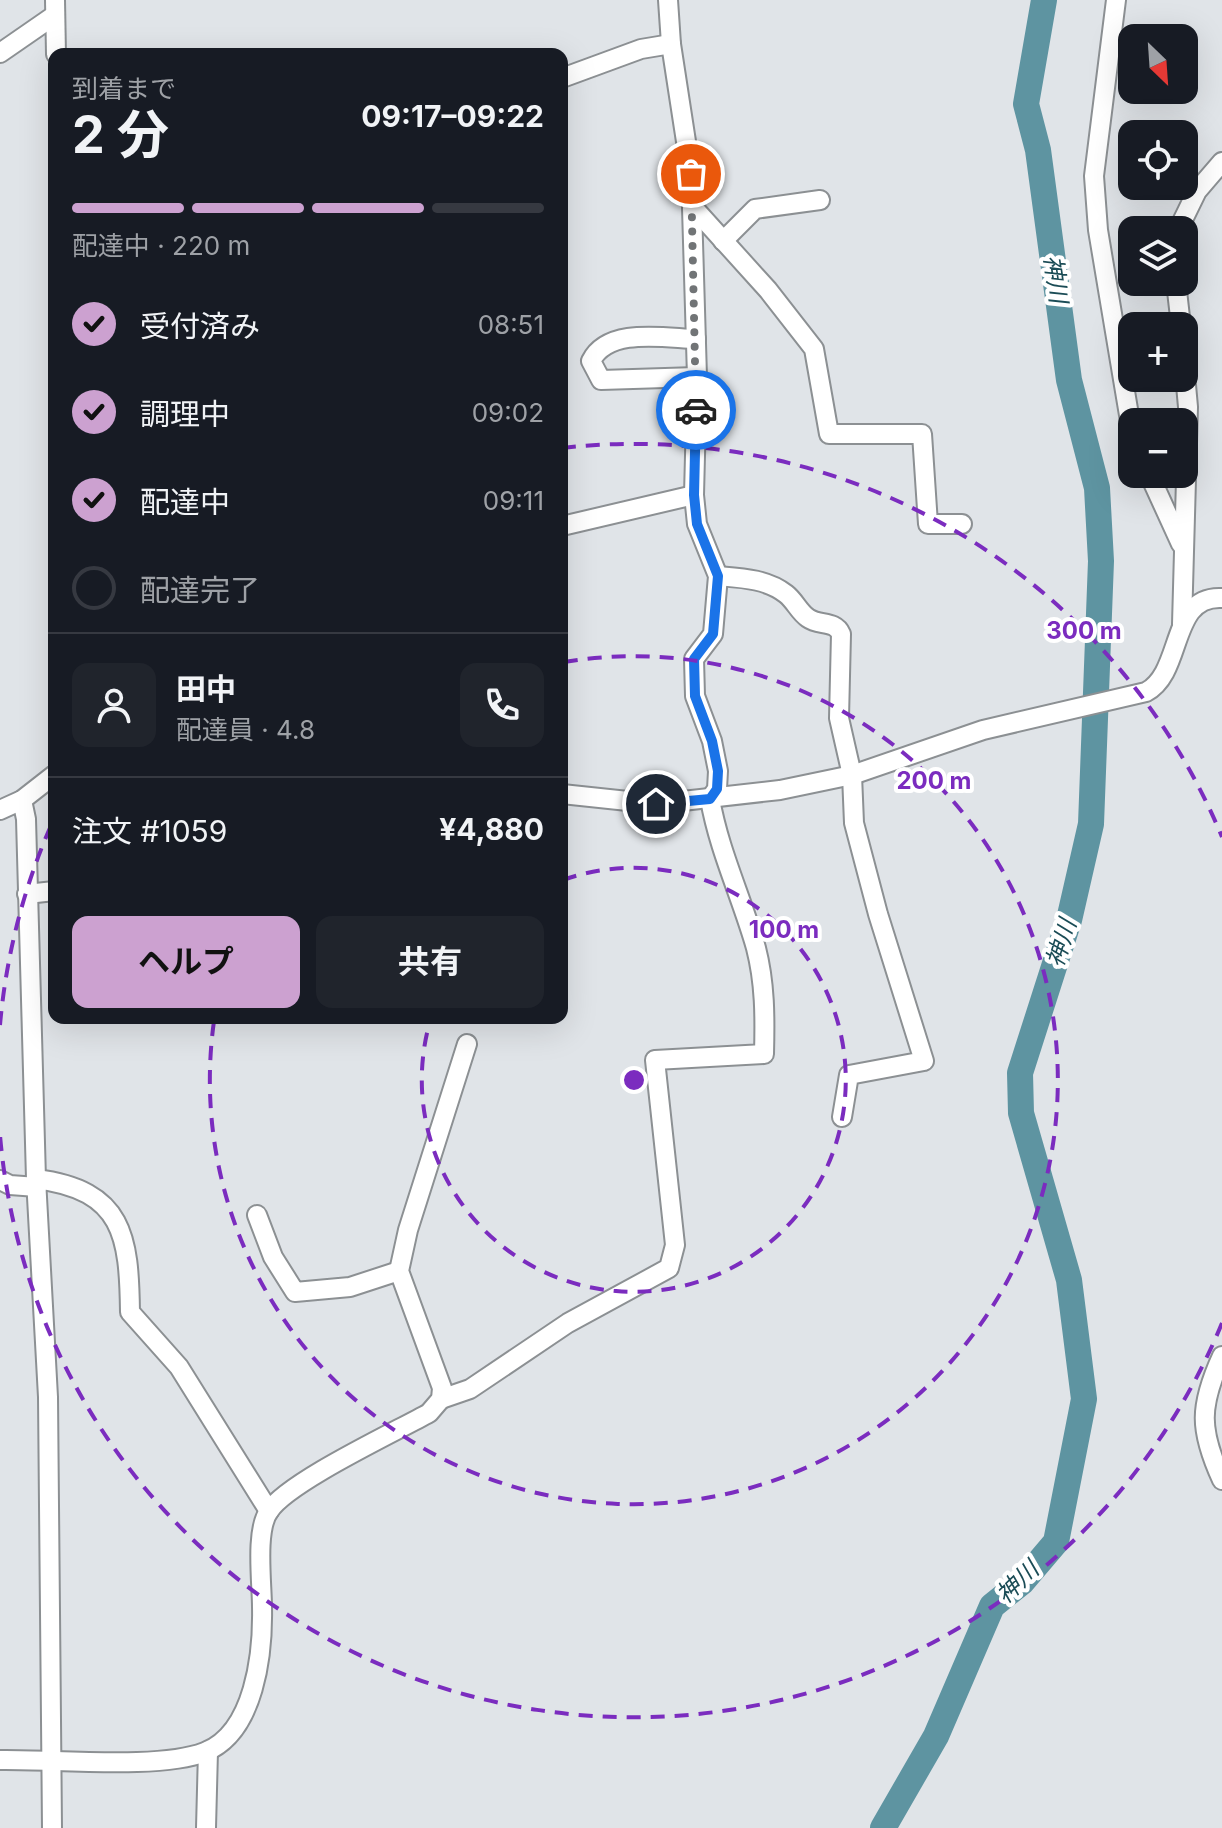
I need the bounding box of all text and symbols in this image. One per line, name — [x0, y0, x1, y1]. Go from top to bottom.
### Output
north arrow — [1118, 24, 1198, 104]
map controls — [1118, 24, 1198, 488]
text: 到着まで — [72, 73, 176, 104]
text: 09:17–09:22 — [361, 98, 544, 134]
text: 2 分 — [72, 103, 169, 166]
button: locate — [1118, 120, 1198, 200]
pin — [657, 140, 725, 208]
icon: bag — [669, 152, 713, 196]
button: layers — [1118, 216, 1198, 296]
text: 配達中 · 220 m — [72, 230, 250, 261]
water label: 神川 — [1038, 253, 1074, 308]
icon: check — [72, 302, 116, 346]
text: 受付済み — [140, 308, 260, 344]
text: 08:51 — [478, 309, 544, 340]
button: + — [1118, 312, 1198, 392]
courier — [656, 370, 736, 450]
icon: car — [674, 388, 718, 432]
icon: check — [72, 390, 116, 434]
text: 調理中 — [140, 396, 230, 432]
text: 09:02 — [472, 397, 544, 428]
button: − — [1118, 408, 1198, 488]
icon: check — [72, 478, 116, 522]
text: 配達中 — [140, 484, 230, 520]
text: 09:11 — [483, 485, 544, 516]
text: 配達完了 — [140, 572, 260, 608]
text: 300 m — [1046, 616, 1122, 645]
button: person — [72, 663, 156, 747]
button: phone — [460, 663, 544, 747]
text: 田中 — [176, 671, 236, 707]
text: 配達員 · 4.8 — [176, 714, 315, 745]
text: 200 m — [896, 766, 972, 795]
pin — [622, 770, 690, 838]
icon: home — [634, 782, 678, 826]
text: ¥4,880 — [439, 811, 544, 847]
text: 注文 #1059 — [72, 813, 227, 849]
water label: 神川 — [1040, 913, 1083, 970]
text: 100 m — [749, 915, 819, 944]
button: ヘルプ — [72, 916, 300, 1008]
button: 共有 — [316, 916, 544, 1008]
centre of rings — [620, 1066, 648, 1094]
water label: 神川 — [990, 1553, 1046, 1609]

